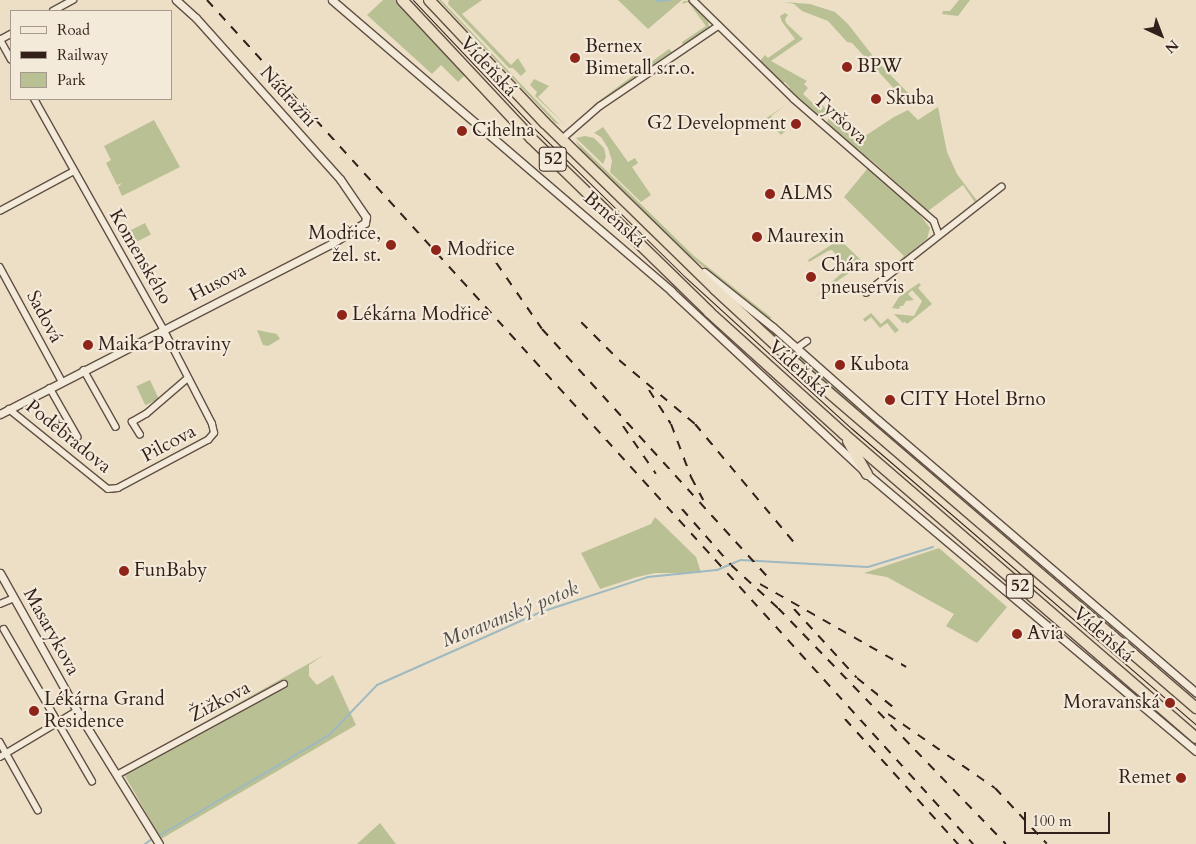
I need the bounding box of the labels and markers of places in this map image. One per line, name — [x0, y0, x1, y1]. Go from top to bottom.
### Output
place label: Bernex Bimetall s.r.o. — [585, 36, 695, 80]
marker: Bernex Bimetall s.r.o. — [569, 52, 581, 64]
place label: BPW — [857, 56, 902, 78]
marker: BPW — [841, 61, 853, 73]
place label: Skuba — [886, 88, 935, 110]
marker: Skuba — [870, 93, 882, 105]
place label: G2 Development — [647, 113, 786, 135]
marker: G2 Development — [790, 118, 802, 130]
place label: Cihelna — [472, 120, 535, 142]
marker: Cihelna — [456, 125, 468, 137]
place label: ALMS — [780, 183, 832, 205]
marker: ALMS — [764, 188, 776, 200]
place label: Modřice, žel. st. — [308, 223, 381, 267]
place label: Maurexin — [767, 226, 845, 248]
marker: Maurexin — [751, 231, 763, 243]
marker: Modřice, žel. st. — [385, 239, 397, 251]
place label: Modřice — [447, 239, 515, 261]
marker: Modřice — [429, 243, 443, 257]
place label: Chára sport pneuservis — [821, 255, 914, 299]
marker: Chára sport pneuservis — [805, 271, 817, 283]
place label: Lékárna Modřice — [352, 304, 489, 326]
marker: Lékárna Modřice — [336, 309, 348, 321]
place label: Maika Potraviny — [98, 334, 231, 356]
marker: Maika Potraviny — [82, 339, 94, 351]
place label: Kubota — [850, 354, 909, 376]
marker: Kubota — [834, 359, 846, 371]
place label: CITY Hotel Brno — [900, 389, 1046, 411]
marker: CITY Hotel Brno — [884, 394, 896, 406]
place label: FunBaby — [134, 560, 207, 582]
marker: FunBaby — [118, 565, 130, 577]
place label: Avia — [1027, 623, 1064, 645]
marker: Avia — [1011, 628, 1023, 640]
place label: Lékárna Grand Residence — [44, 689, 165, 733]
place label: Moravanská — [1063, 692, 1160, 714]
marker: Moravanská — [1164, 697, 1176, 709]
marker: Lékárna Grand Residence — [28, 705, 40, 717]
place label: Remet — [1119, 767, 1171, 789]
marker: Remet — [1175, 772, 1187, 784]

